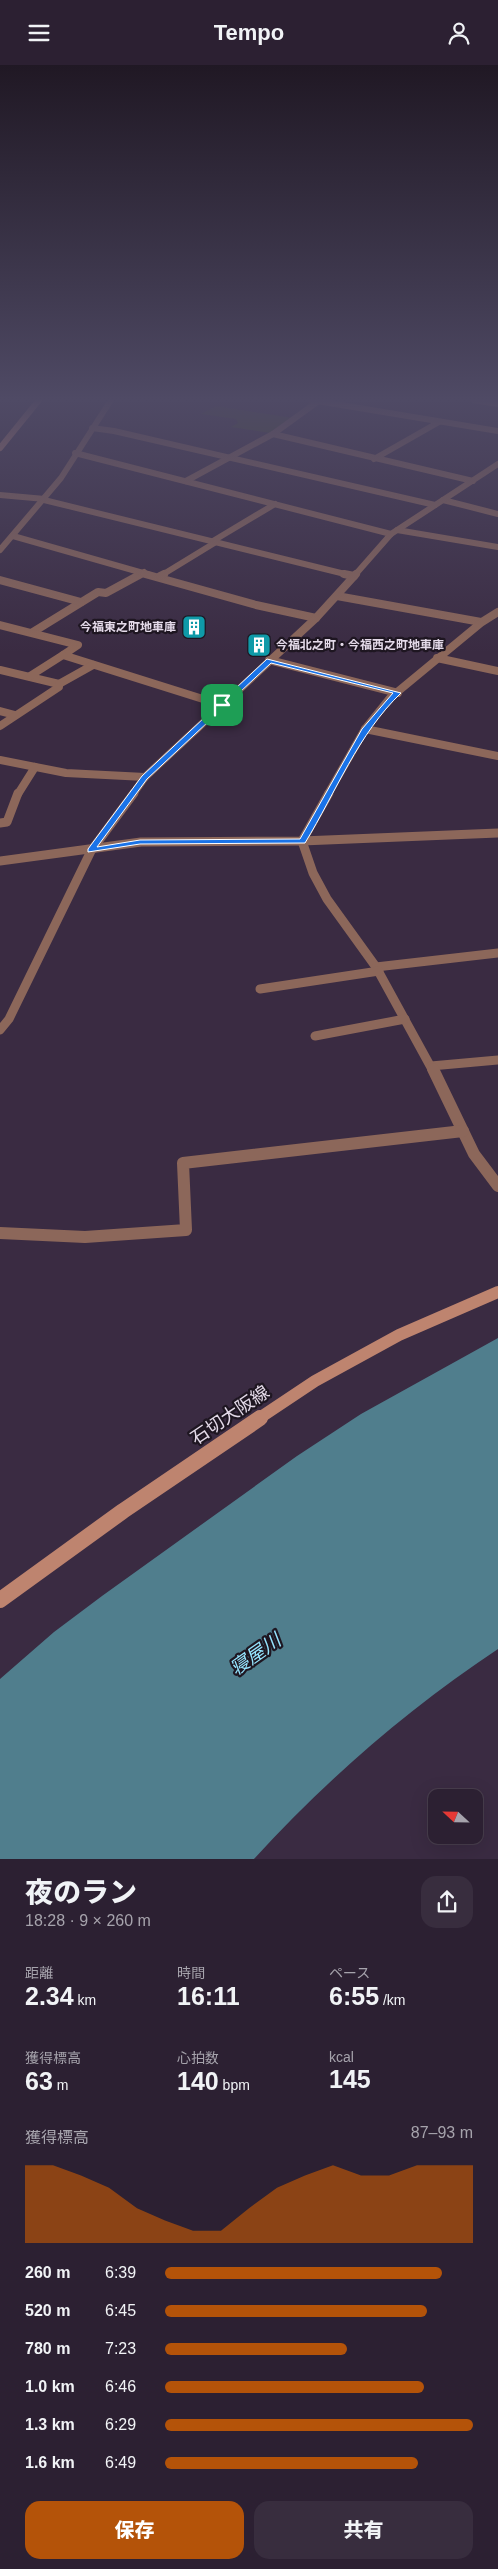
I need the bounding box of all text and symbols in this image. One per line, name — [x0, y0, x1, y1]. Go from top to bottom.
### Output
icon: menu — [25, 19, 53, 47]
icon: person — [445, 19, 473, 47]
text: Tempo — [214, 20, 284, 45]
building icon: 今福東之町地車庫 — [181, 614, 207, 640]
place label: 今福東之町地車庫 — [80, 620, 176, 634]
building icon: 今福北之町・今福西之町地車庫 — [246, 632, 272, 658]
place label: 今福北之町・今福西之町地車庫 — [276, 638, 444, 652]
pin — [201, 684, 243, 726]
icon: arrive — [208, 691, 236, 719]
street label: 石切大阪線 — [187, 1382, 273, 1448]
water label: 寝屋川 — [226, 1628, 286, 1679]
north arrow — [428, 1789, 482, 1844]
map controls — [428, 1789, 483, 1844]
button: share — [421, 1876, 473, 1928]
text: 夜のラン — [25, 1877, 137, 1908]
text: 18:28 · 9 × 260 m — [25, 1912, 151, 1929]
text: 距離 — [25, 1965, 53, 1981]
text: 時間 — [177, 1965, 205, 1981]
text: ペース — [329, 1965, 370, 1981]
text: 2.34 — [25, 1982, 74, 2010]
text: 16:11 — [177, 1982, 240, 2010]
text: 6:55 — [329, 1982, 379, 2010]
text: km — [74, 1992, 96, 2008]
text: /km — [379, 1992, 406, 2008]
text: kcal — [329, 2049, 354, 2065]
text: 獲得標高 — [25, 2050, 81, 2066]
text: 心拍数 — [177, 2050, 219, 2066]
text: 145 — [329, 2065, 371, 2093]
text: 63 — [25, 2067, 53, 2095]
text: 140 — [177, 2067, 219, 2095]
text: m — [53, 2077, 68, 2093]
text: bpm — [219, 2077, 250, 2093]
text: 87–93 m — [411, 2124, 473, 2141]
text: 獲得標高 — [25, 2129, 89, 2146]
text: 260 m — [25, 2264, 70, 2281]
text: 6:39 — [105, 2264, 136, 2281]
text: 520 m — [25, 2302, 70, 2319]
text: 6:45 — [105, 2302, 136, 2319]
text: 780 m — [25, 2340, 70, 2357]
text: 7:23 — [105, 2340, 136, 2357]
text: 1.0 km — [25, 2378, 75, 2395]
text: 6:46 — [105, 2378, 136, 2395]
text: 1.3 km — [25, 2416, 75, 2433]
text: 6:29 — [105, 2416, 136, 2433]
text: 1.6 km — [25, 2454, 75, 2471]
text: 6:49 — [105, 2454, 136, 2471]
button: 保存 — [25, 2501, 244, 2559]
button: 共有 — [254, 2501, 473, 2559]

